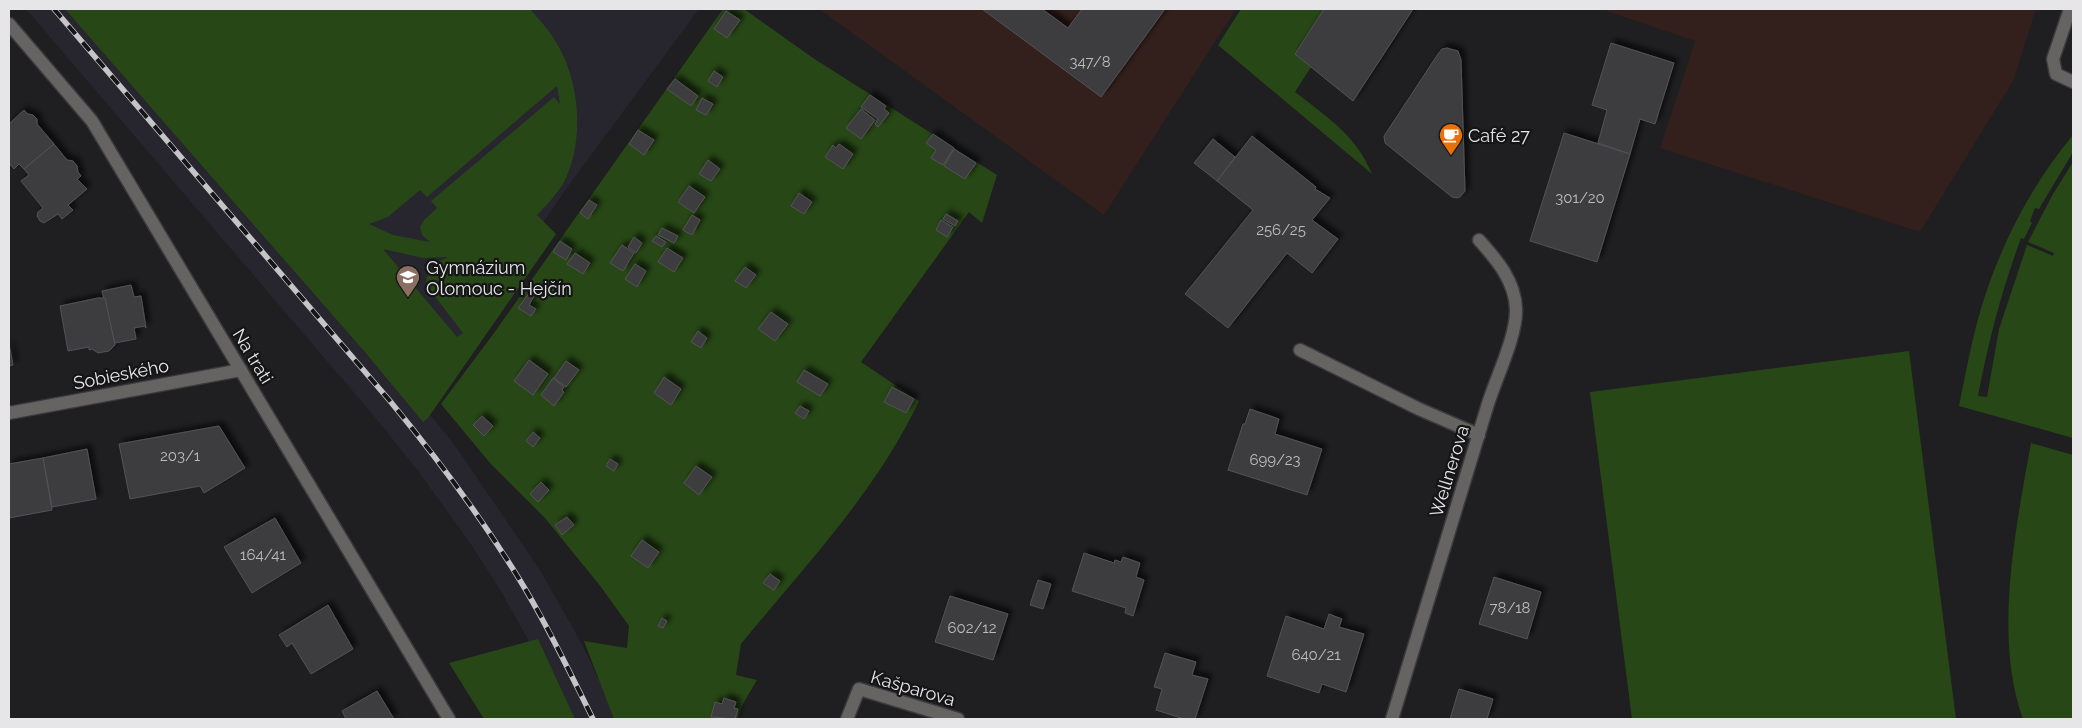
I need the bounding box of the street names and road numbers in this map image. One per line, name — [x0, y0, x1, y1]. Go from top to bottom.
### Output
street label: Na trati — [228, 325, 278, 387]
street label: Sobieského — [72, 354, 171, 394]
street label: Wellnerova — [1425, 423, 1473, 519]
street label: Kašparova — [868, 666, 958, 710]

